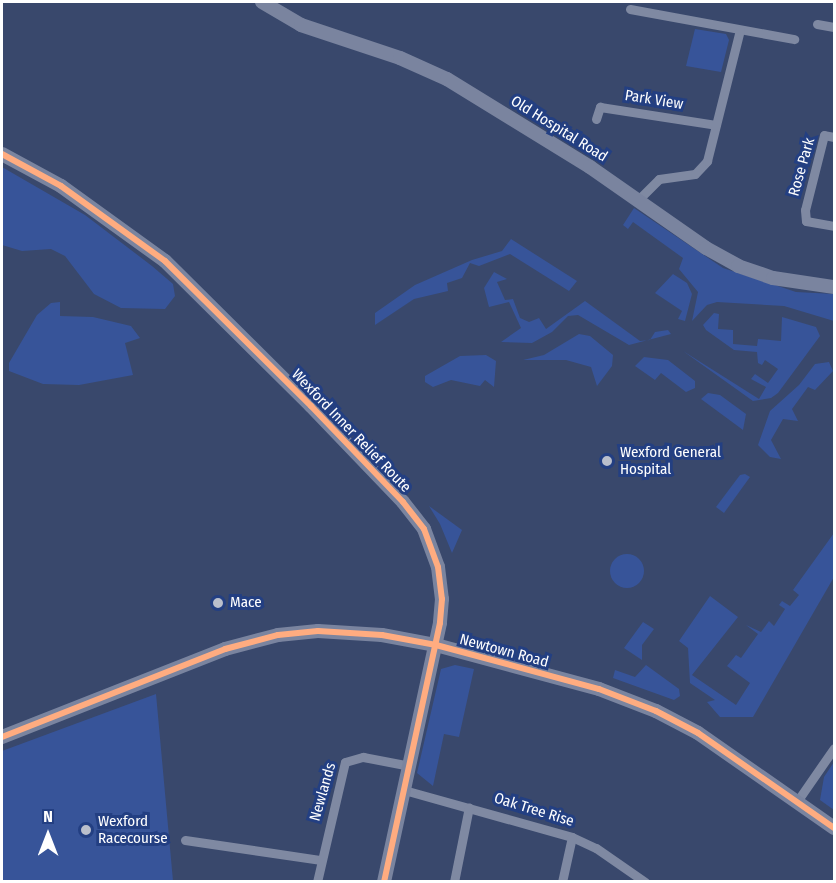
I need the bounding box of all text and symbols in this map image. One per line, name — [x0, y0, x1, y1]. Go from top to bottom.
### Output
street label: Park View — [624, 87, 684, 113]
street label: Old Hospital Road — [507, 92, 611, 166]
street label: Rose Park — [785, 136, 819, 198]
street label: Wexford Inner Relief Route — [288, 366, 414, 496]
place label: Wexford General Hospital — [620, 443, 721, 478]
marker: Wexford General Hospital — [598, 452, 616, 470]
place label: Mace — [230, 594, 262, 612]
marker: Mace — [211, 596, 225, 610]
street label: Newtown Road — [458, 630, 550, 672]
street label: Newlands — [306, 761, 340, 823]
street label: Oak Tree Rise — [492, 789, 576, 831]
north arrow — [18, 805, 78, 865]
text: N — [43, 807, 53, 826]
place label: Wexford Racecourse — [98, 812, 168, 847]
marker: Wexford Racecourse — [79, 823, 93, 837]

